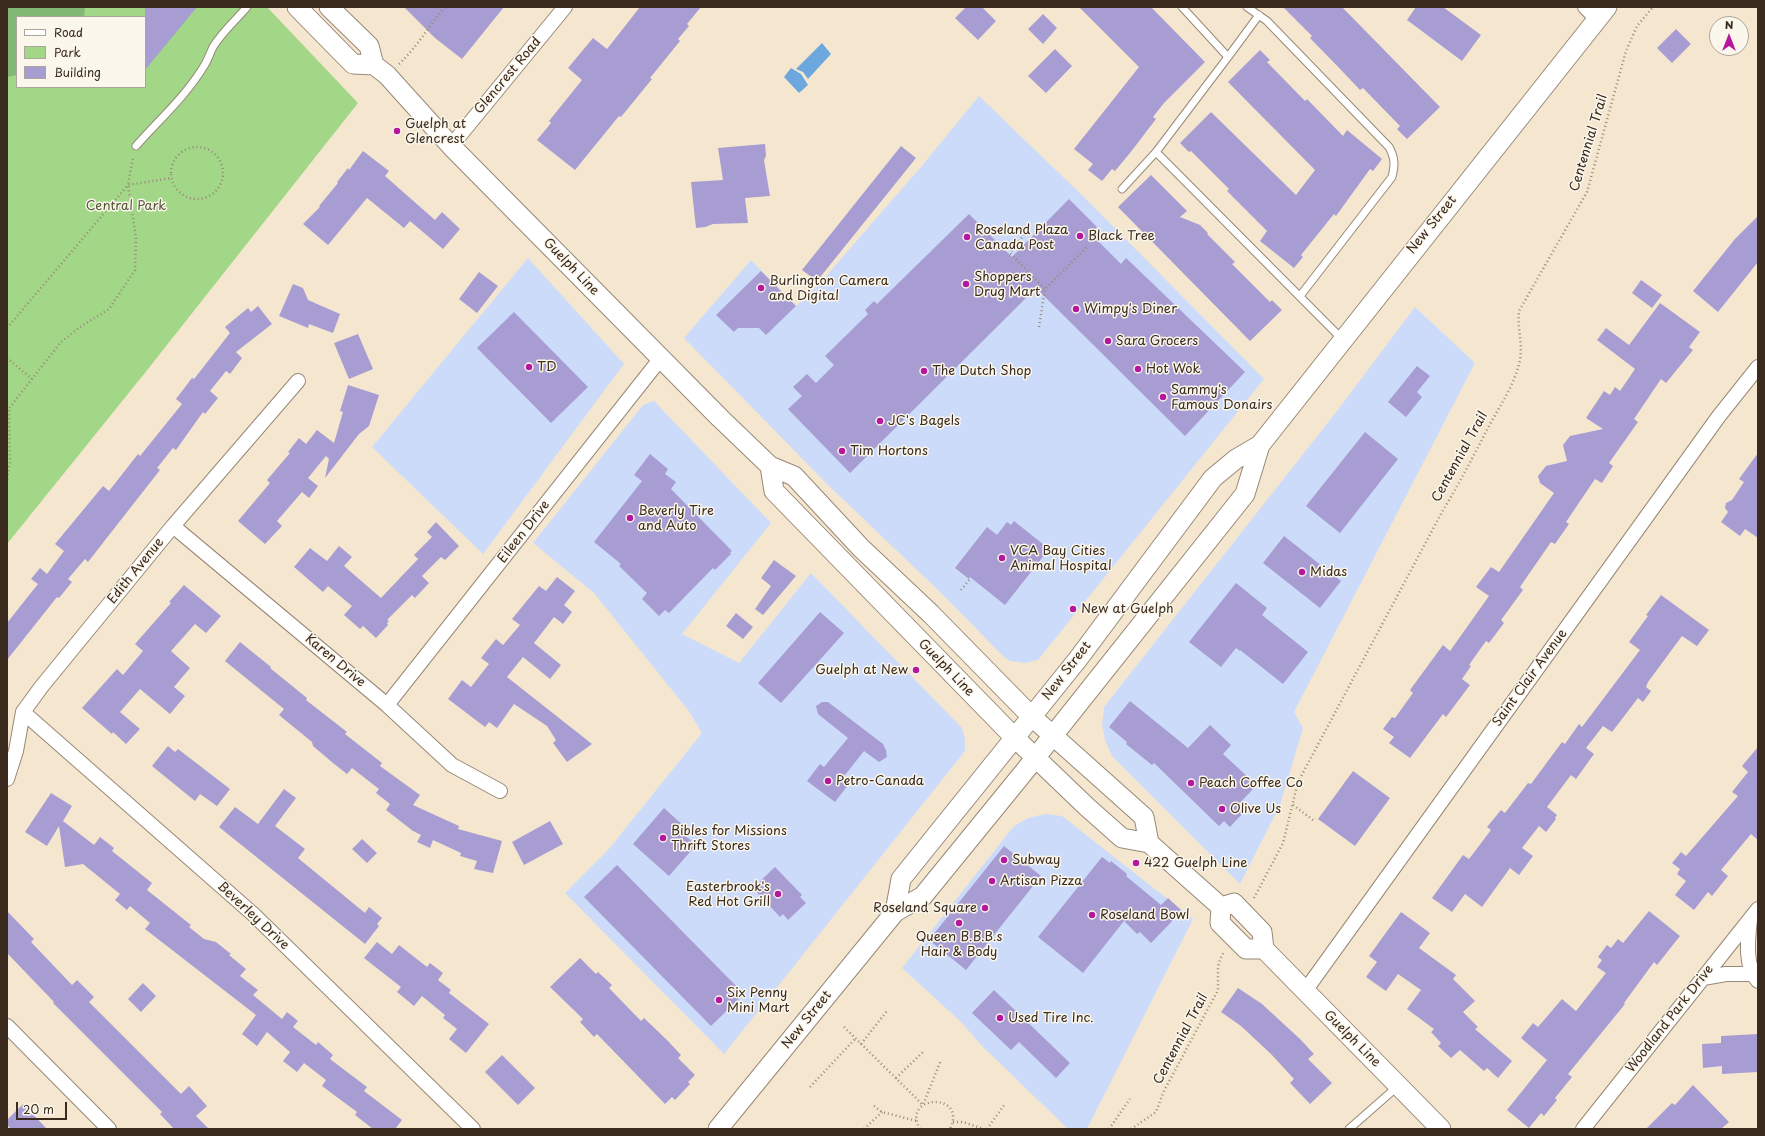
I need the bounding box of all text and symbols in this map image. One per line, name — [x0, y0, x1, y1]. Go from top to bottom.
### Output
legend — [16, 16, 146, 88]
north arrow — [1709, 16, 1749, 56]
text: N — [1725, 16, 1733, 33]
text: Road — [54, 23, 83, 41]
street label: Glencrest Road — [471, 34, 545, 118]
text: Park — [54, 43, 81, 61]
text: Building — [54, 63, 101, 81]
street label: Centennial Trail — [1567, 92, 1611, 194]
place label: Guelph at Glencrest — [405, 116, 466, 147]
marker: Guelph at Glencrest — [392, 126, 402, 136]
street label: New Street — [1404, 193, 1460, 257]
park label: Central Park — [86, 198, 166, 214]
place label: Roseland Plaza Canada Post — [975, 222, 1068, 253]
place label: Black Tree — [1088, 228, 1155, 244]
marker: Black Tree — [1075, 231, 1085, 241]
marker: Roseland Plaza Canada Post — [962, 232, 972, 242]
street label: Guelph Line — [540, 235, 602, 299]
place label: Shoppers Drug Mart — [974, 269, 1040, 300]
place label: Burlington Camera and Digital — [769, 273, 889, 304]
marker: Shoppers Drug Mart — [961, 279, 971, 289]
marker: Burlington Camera and Digital — [756, 283, 766, 293]
place label: Wimpy's Diner — [1084, 301, 1177, 317]
marker: Wimpy's Diner — [1071, 304, 1081, 314]
place label: Sara Grocers — [1116, 333, 1198, 349]
marker: Sara Grocers — [1103, 336, 1113, 346]
place label: TD — [537, 359, 557, 375]
place label: Hot Wok — [1146, 361, 1201, 377]
marker: TD — [524, 362, 534, 372]
place label: The Dutch Shop — [932, 363, 1031, 379]
marker: Hot Wok — [1133, 364, 1143, 374]
marker: The Dutch Shop — [919, 366, 929, 376]
place label: Sammy's Famous Donairs — [1171, 382, 1272, 413]
marker: Sammy's Famous Donairs — [1158, 392, 1168, 402]
street label: Centennial Trail — [1429, 409, 1491, 505]
place label: JC's Bagels — [888, 413, 960, 429]
marker: JC's Bagels — [875, 416, 885, 426]
place label: Tim Hortons — [850, 443, 928, 459]
marker: Tim Hortons — [837, 446, 847, 456]
street label: Eileen Drive — [495, 498, 553, 566]
place label: Beverly Tire and Auto — [638, 503, 714, 534]
marker: Beverly Tire and Auto — [625, 513, 635, 523]
street label: Edith Avenue — [105, 535, 167, 607]
place label: VCA Bay Cities Animal Hospital — [1010, 543, 1112, 574]
marker: VCA Bay Cities Animal Hospital — [997, 553, 1007, 563]
place label: Midas — [1310, 564, 1347, 580]
marker: Midas — [1297, 567, 1307, 577]
place label: New at Guelph — [1081, 601, 1174, 617]
marker: New at Guelph — [1068, 604, 1078, 614]
street label: Saint Clair Avenue — [1490, 626, 1570, 730]
street label: Karen Drive — [302, 631, 368, 691]
street label: Guelph Line — [915, 636, 977, 700]
street label: New Street — [1039, 638, 1095, 704]
place label: Guelph at New — [815, 662, 908, 678]
marker: Guelph at New — [911, 665, 921, 675]
place label: Petro-Canada — [836, 773, 924, 789]
place label: Peach Coffee Co — [1199, 775, 1303, 791]
marker: Petro-Canada — [823, 776, 833, 786]
marker: Peach Coffee Co — [1186, 778, 1196, 788]
place label: Olive Us — [1230, 801, 1281, 817]
marker: Olive Us — [1217, 804, 1227, 814]
place label: Bibles for Missions Thrift Stores — [671, 823, 787, 854]
marker: Bibles for Missions Thrift Stores — [658, 833, 668, 843]
place label: Subway — [1012, 852, 1060, 868]
marker: Subway — [999, 855, 1009, 865]
place label: 422 Guelph Line — [1144, 855, 1248, 871]
marker: 422 Guelph Line — [1131, 858, 1141, 868]
place label: Artisan Pizza — [1000, 873, 1082, 889]
marker: Artisan Pizza — [987, 876, 997, 886]
street label: Beverley Drive — [214, 879, 292, 953]
place label: Easterbrook's Red Hot Grill — [686, 879, 770, 910]
marker: Easterbrook's Red Hot Grill — [773, 889, 783, 899]
place label: Roseland Square — [873, 900, 977, 916]
marker: Roseland Square — [980, 903, 990, 913]
place label: Roseland Bowl — [1100, 907, 1190, 923]
marker: Roseland Bowl — [1087, 910, 1097, 920]
marker: Queen B.B.B.s Hair & Body — [954, 918, 964, 928]
place label: Queen B.B.B.s Hair & Body — [916, 929, 1002, 960]
street label: Woodland Park Drive — [1623, 962, 1717, 1076]
place label: Six Penny Mini Mart — [727, 985, 790, 1016]
street label: New Street — [779, 988, 835, 1052]
street label: Centennial Trail — [1150, 991, 1212, 1087]
marker: Six Penny Mini Mart — [714, 995, 724, 1005]
street label: Guelph Line — [1320, 1007, 1384, 1071]
place label: Used Tire Inc. — [1008, 1010, 1094, 1026]
marker: Used Tire Inc. — [995, 1013, 1005, 1023]
scale bar — [18, 1094, 69, 1120]
text: 20 m — [23, 1100, 54, 1118]

